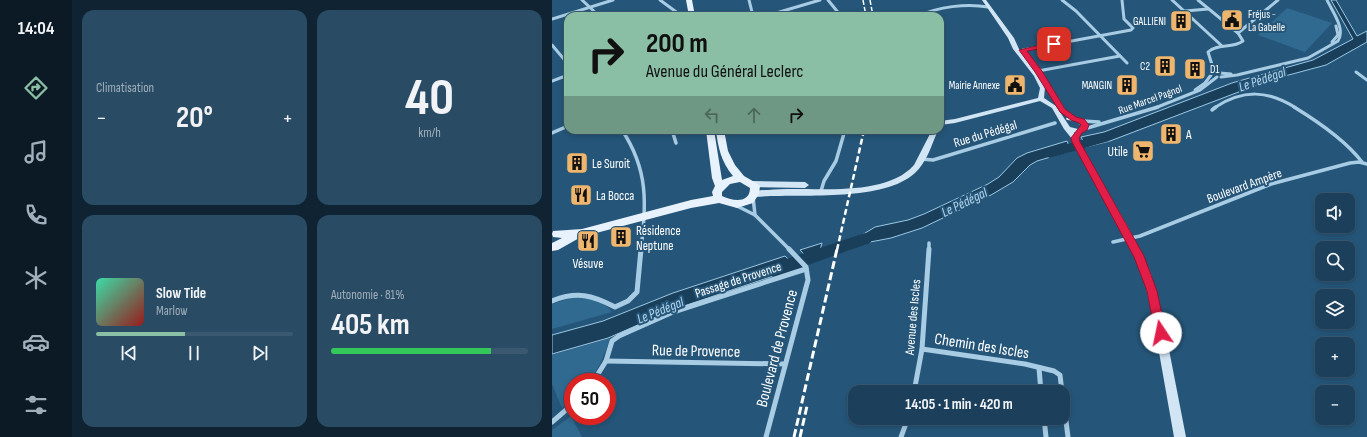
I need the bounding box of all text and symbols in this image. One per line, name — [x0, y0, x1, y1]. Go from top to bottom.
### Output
public building icon: Fréjus - La Gabelle — [1219, 7, 1245, 33]
building icon: GALLIENI — [1168, 8, 1194, 34]
place label: Fréjus - La Gabelle — [1248, 8, 1285, 34]
place label: GALLIENI — [1133, 15, 1166, 28]
text: 14:04 — [18, 18, 54, 39]
text: 200 m — [646, 27, 708, 60]
pin — [1037, 27, 1071, 61]
icon: right — [580, 28, 632, 80]
icon: arrive — [1043, 33, 1065, 55]
building icon: C2 — [1152, 53, 1178, 79]
building icon: D1 — [1182, 56, 1208, 82]
place label: C2 — [1140, 60, 1150, 73]
text: Avenue du Général Leclerc — [646, 61, 804, 82]
place label: D1 — [1210, 63, 1219, 76]
water label: Le Pédégal — [1236, 63, 1288, 95]
text: 40 — [405, 67, 454, 130]
public building icon: Mairie Annexe — [1002, 72, 1028, 98]
building icon: MANGIN — [1114, 72, 1140, 98]
icon: directions — [22, 74, 50, 102]
place label: Mairie Annexe — [949, 79, 1000, 92]
place label: MANGIN — [1082, 79, 1112, 92]
text: Climatisation — [96, 80, 154, 96]
street label: Rue Marcel Pagnol — [1117, 82, 1184, 117]
text: 20° — [176, 100, 213, 136]
icon: left — [701, 104, 723, 126]
icon: ahead — [743, 104, 765, 126]
icon: right — [785, 104, 807, 126]
text: − — [96, 105, 107, 132]
text: + — [282, 105, 293, 132]
street label: Rue du Pédégal — [952, 117, 1019, 151]
building icon: A — [1158, 121, 1184, 147]
text: km/h — [418, 125, 441, 141]
place label: A — [1185, 127, 1192, 143]
icon: music — [22, 138, 50, 166]
supermarket icon: Utile — [1130, 138, 1156, 164]
place label: Utile — [1108, 144, 1128, 160]
building icon: Le Suroit — [564, 150, 590, 176]
place label: Le Suroit — [592, 156, 630, 172]
street label: Boulevard Ampère — [1205, 165, 1284, 207]
restaurant icon: La Bocca — [568, 182, 594, 208]
water label: Le Pédégal — [939, 184, 990, 221]
place label: La Bocca — [596, 188, 634, 204]
map controls — [1315, 193, 1355, 425]
button: sound — [1315, 193, 1355, 233]
icon: phone — [22, 201, 50, 229]
place label: Résidence Neptune — [636, 223, 681, 254]
building icon: Résidence Neptune — [608, 224, 634, 250]
restaurant icon: Vésuve — [575, 228, 601, 254]
button: search — [1315, 241, 1355, 281]
place label: Vésuve — [573, 256, 603, 272]
street label: Passage de Provence — [693, 258, 784, 301]
icon: climate — [22, 264, 50, 292]
street label: Avenue des Iscles — [902, 278, 924, 357]
text: Slow Tide — [156, 284, 206, 303]
text: Autonomie · 81% — [331, 287, 405, 303]
street label: Boulevard de Provence — [753, 288, 802, 409]
button: layers — [1315, 289, 1355, 329]
water label: Le Pédégal — [634, 293, 686, 328]
text: Marlow — [156, 303, 188, 319]
text: 405 km — [331, 307, 410, 343]
position arrow — [1140, 312, 1182, 354]
icon: car — [22, 328, 50, 356]
street label: Chemin des Iscles — [933, 330, 1031, 363]
button: + — [1315, 337, 1355, 377]
street label: Rue de Provence — [652, 341, 740, 362]
icon: previous — [118, 342, 140, 364]
icon: pause — [183, 342, 205, 364]
icon: next — [249, 342, 271, 364]
speed limit sign: 50 — [564, 373, 616, 425]
button: − — [1315, 385, 1355, 425]
icon: filters — [22, 391, 50, 419]
text: 14:05 · 1 min · 420 m — [905, 395, 1013, 414]

